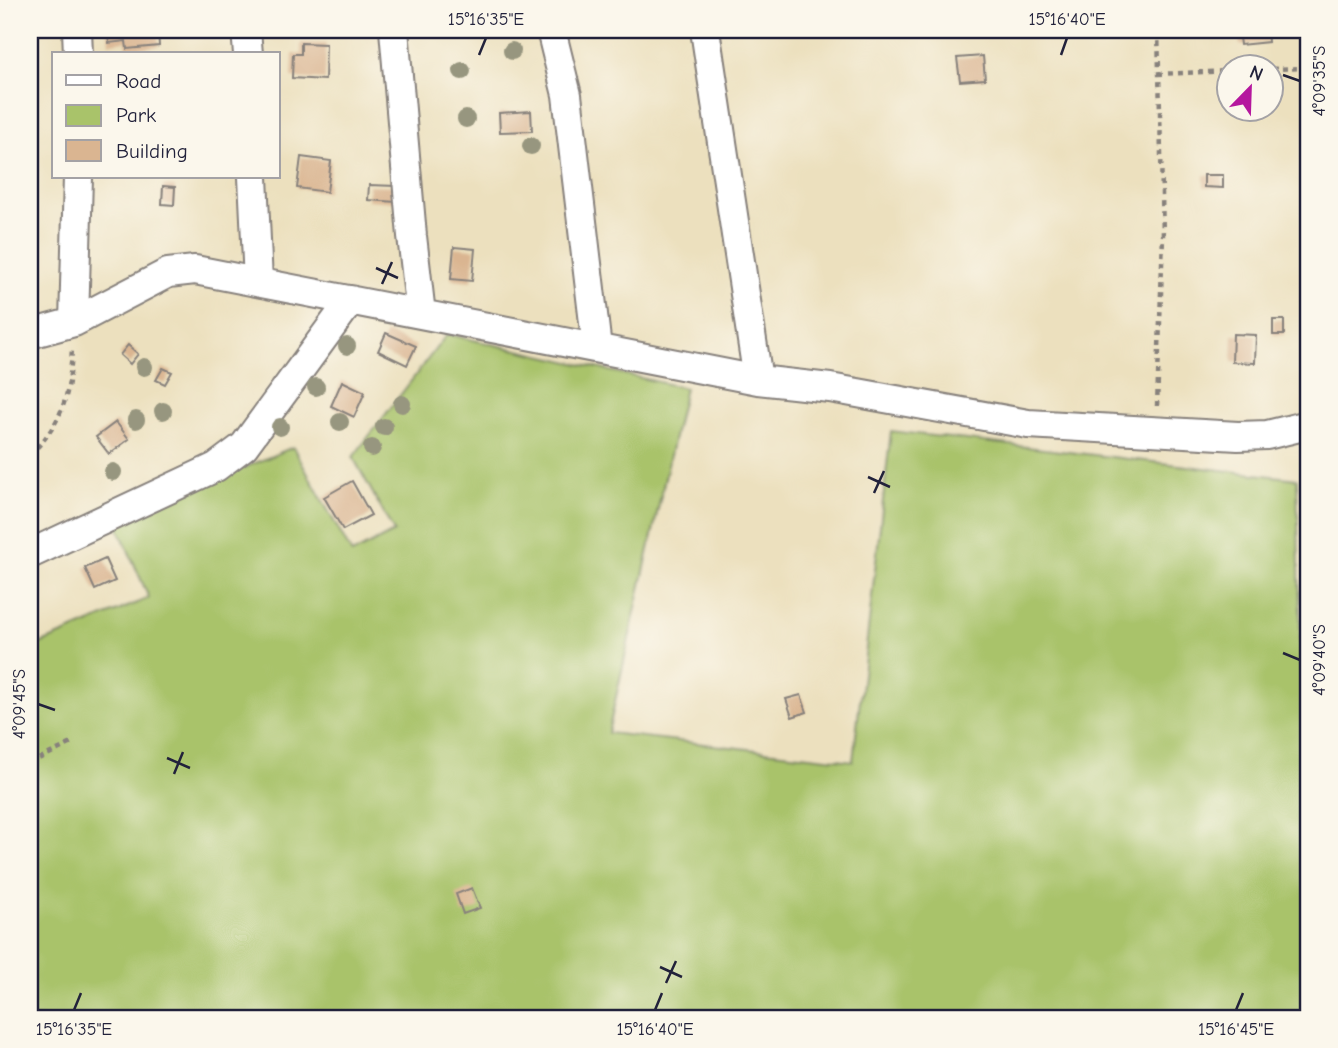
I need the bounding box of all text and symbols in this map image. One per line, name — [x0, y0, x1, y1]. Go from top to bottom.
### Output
text: 15°16'35"E — [448, 9, 524, 30]
text: 15°16'40"E — [1028, 9, 1106, 30]
text: 4°09'35"S — [1309, 45, 1330, 116]
legend — [52, 52, 280, 178]
north arrow — [1216, 52, 1286, 122]
text: N — [1246, 61, 1266, 86]
text: Road — [116, 69, 161, 93]
text: Park — [116, 103, 156, 127]
text: Building — [116, 139, 188, 163]
text: 4°09'40"S — [1309, 624, 1330, 696]
text: 4°09'45"S — [9, 669, 30, 739]
text: 15°16'35"E — [36, 1019, 112, 1040]
text: 15°16'40"E — [616, 1019, 694, 1040]
text: 15°16'45"E — [1198, 1019, 1274, 1040]

